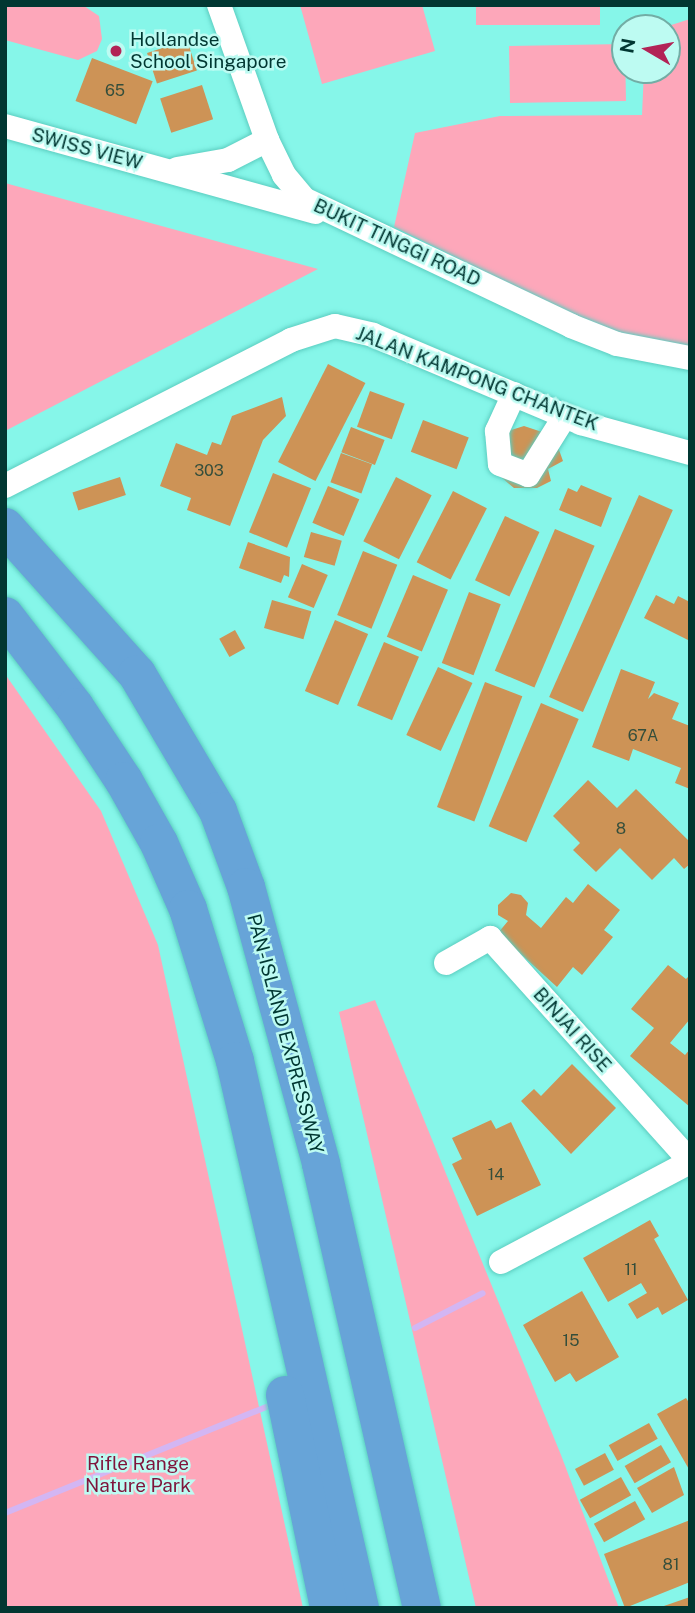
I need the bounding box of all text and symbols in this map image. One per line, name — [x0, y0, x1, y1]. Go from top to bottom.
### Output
north arrow — [611, 14, 681, 84]
place label: Hollandse School Singapore — [130, 29, 286, 73]
text: N — [615, 36, 639, 55]
marker: Hollandse School Singapore — [108, 43, 124, 59]
house number: 65 — [105, 81, 125, 101]
street label: SWISS VIEW — [29, 123, 145, 175]
street label: BUKIT TINGGI ROAD — [310, 194, 484, 292]
street label: JALAN KAMPONG CHANTEK — [352, 322, 602, 436]
house number: 303 — [194, 461, 224, 481]
house number: 67A — [628, 726, 658, 746]
house number: 8 — [616, 819, 626, 839]
street label: PAN-ISLAND EXPRESSWAY — [242, 911, 328, 1157]
street label: BINJAI RISE — [528, 983, 616, 1077]
house number: 14 — [488, 1165, 504, 1185]
house number: 11 — [624, 1260, 638, 1280]
house number: 15 — [563, 1331, 579, 1351]
park label: Rifle Range Nature Park — [85, 1453, 191, 1497]
house number: 81 — [663, 1555, 679, 1575]

